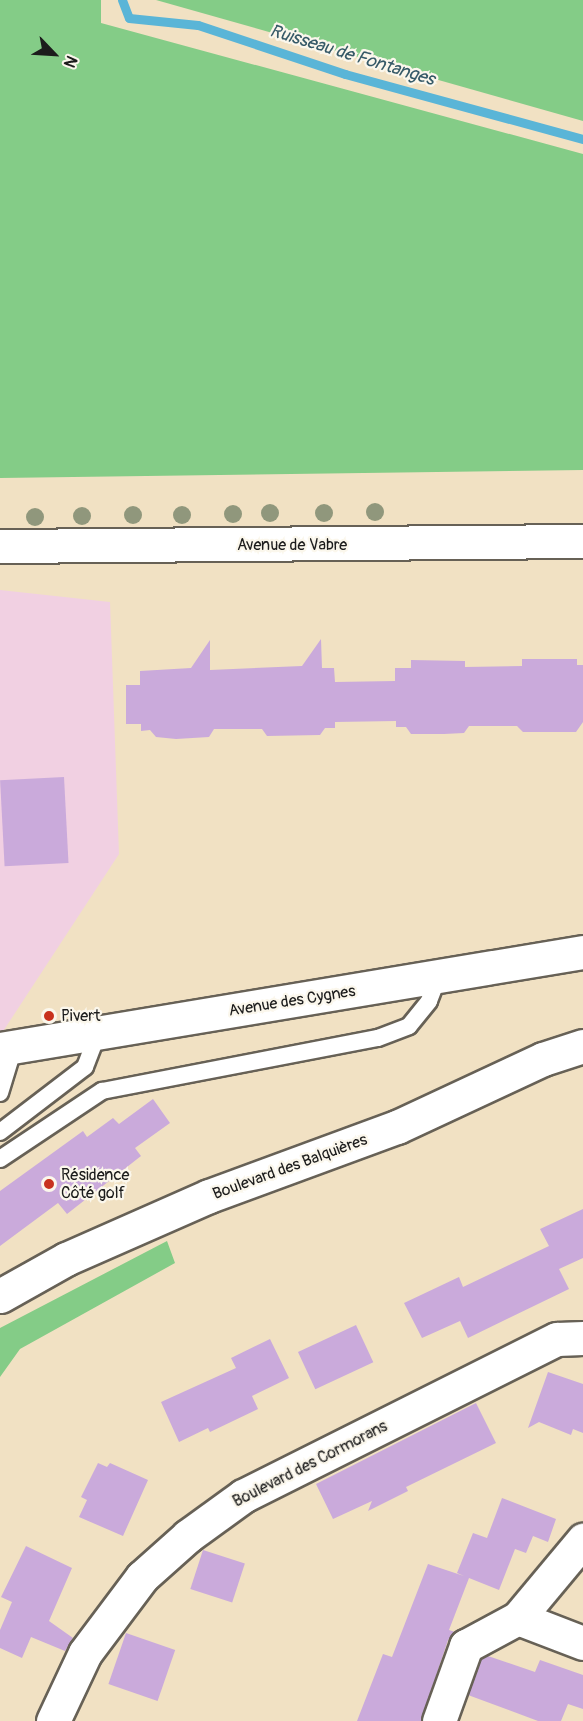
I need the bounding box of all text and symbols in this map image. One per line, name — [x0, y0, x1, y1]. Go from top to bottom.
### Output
water label: Ruisseau de Fontanges — [267, 21, 437, 91]
north arrow — [24, 24, 84, 84]
text: N — [59, 52, 82, 71]
street label: Avenue de Vabre — [237, 535, 347, 555]
street label: Avenue des Cygnes — [227, 982, 357, 1020]
place label: Pivert — [61, 1006, 100, 1026]
marker: Pivert — [42, 1009, 56, 1023]
street label: Boulevard des Balquières — [210, 1130, 370, 1204]
place label: Résidence Côté golf — [61, 1165, 129, 1203]
marker: Résidence Côté golf — [42, 1177, 56, 1191]
street label: Boulevard des Cormorans — [230, 1417, 390, 1511]

